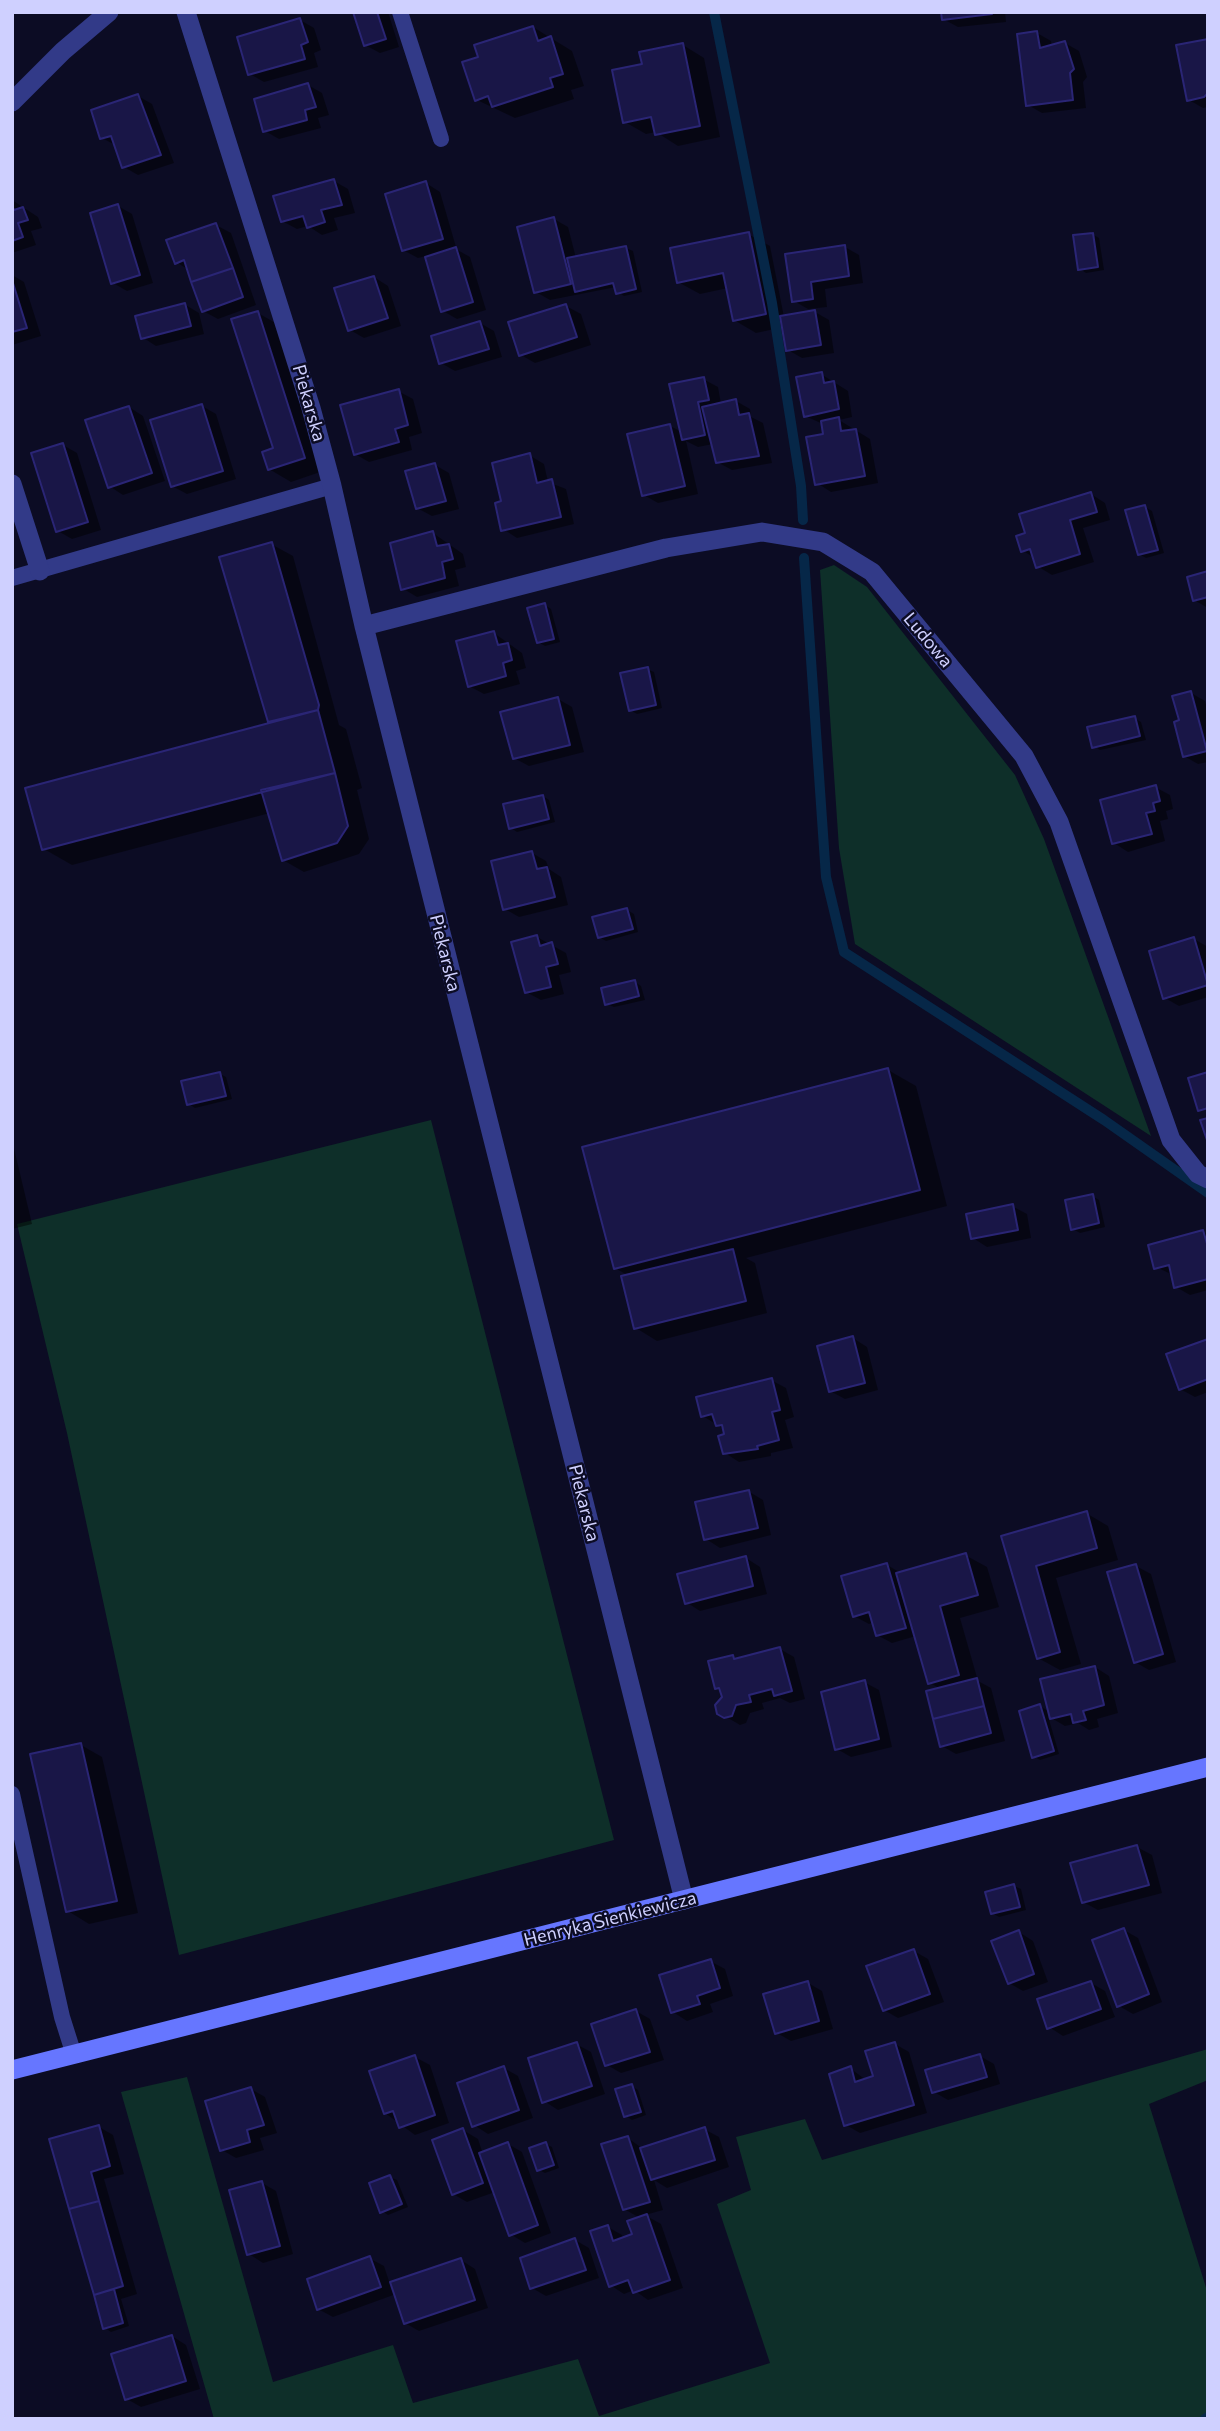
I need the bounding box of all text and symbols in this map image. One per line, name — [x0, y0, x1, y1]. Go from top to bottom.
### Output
street label: Piekarska — [288, 362, 330, 444]
street label: Ludowa — [899, 608, 957, 672]
street label: Piekarska — [425, 912, 465, 994]
street label: Piekarska — [564, 1462, 604, 1544]
street label: Henryka Sienkiewicza — [521, 1887, 699, 1951]

